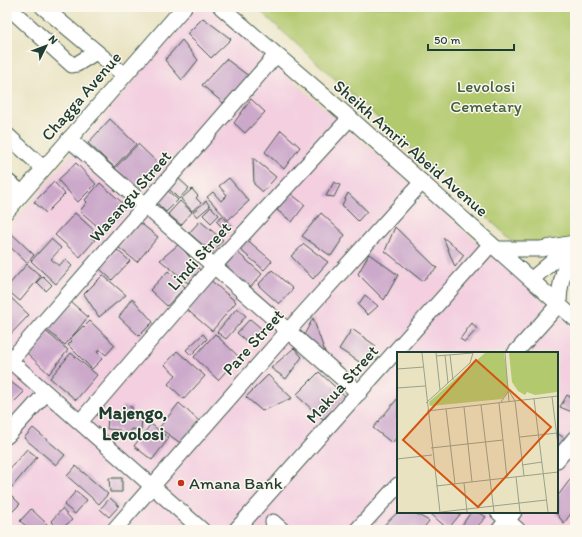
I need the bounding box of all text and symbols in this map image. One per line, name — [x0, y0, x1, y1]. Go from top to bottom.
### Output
north arrow — [26, 26, 66, 66]
scale bar — [428, 26, 514, 52]
text: N — [46, 33, 60, 47]
text: 50 m — [434, 33, 460, 47]
street label: Chagga Avenue — [37, 47, 125, 145]
street label: Sheikh Amrir Abeid Avenue — [330, 75, 492, 221]
park label: Levolosi Cemetary — [450, 76, 522, 116]
street label: Wasangu Street — [85, 146, 175, 246]
street label: Lindi Street — [163, 217, 235, 294]
street label: Pare Street — [218, 305, 288, 379]
street label: Makua Street — [302, 341, 382, 427]
inset map — [397, 352, 558, 513]
district label: Majengo, Levolosi — [99, 402, 167, 445]
place label: Amana Bank — [189, 473, 283, 493]
marker: Amana Bank — [176, 478, 186, 488]

